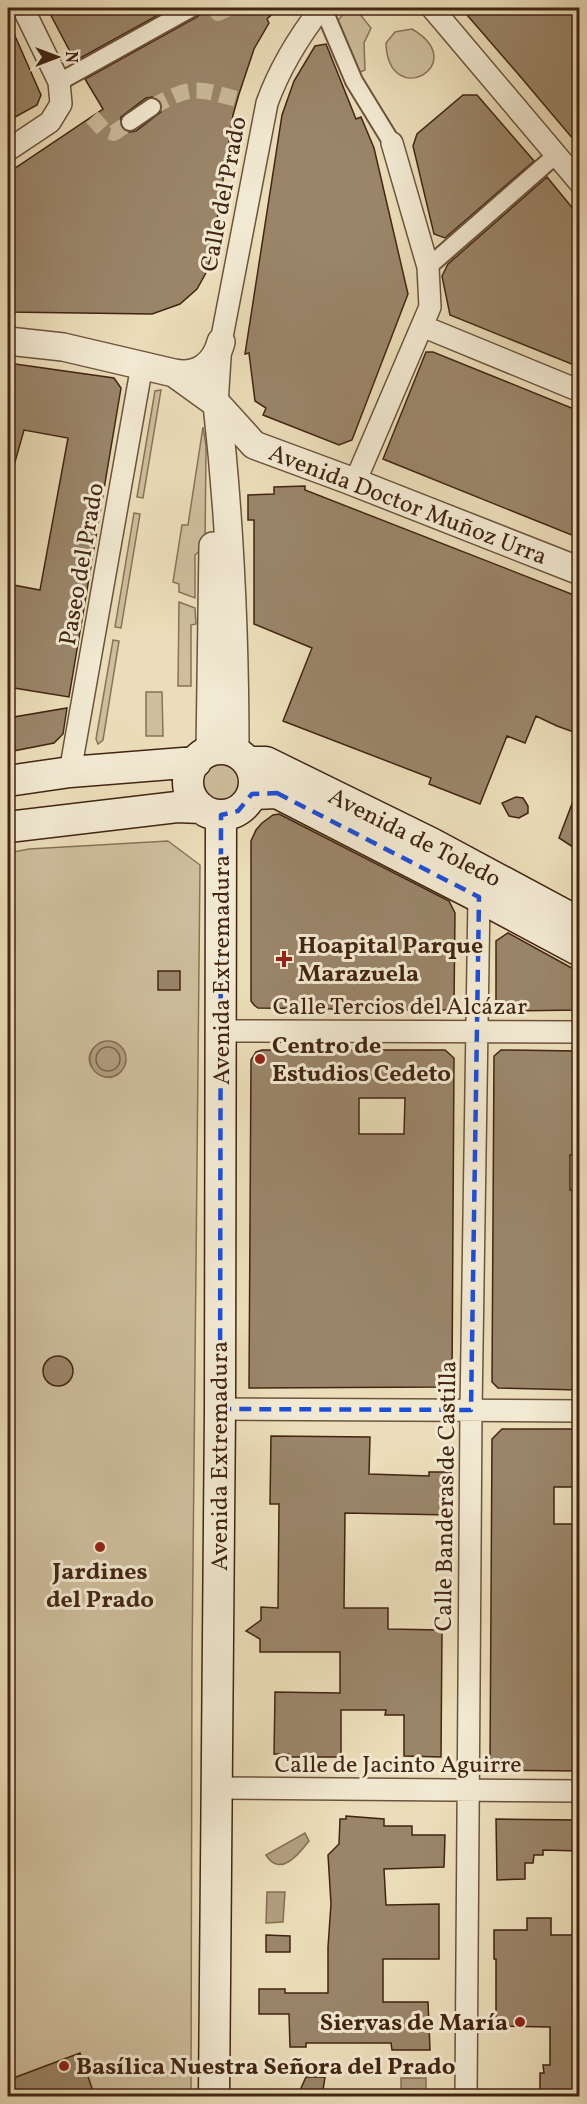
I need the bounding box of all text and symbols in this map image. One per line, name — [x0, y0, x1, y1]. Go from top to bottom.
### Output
north arrow — [27, 27, 87, 87]
text: N — [59, 51, 81, 63]
street label: Calle del Prado — [193, 114, 257, 275]
street label: Avenida Doctor Muñoz Urra — [263, 437, 551, 575]
street label: Paseo del Prado — [52, 481, 114, 648]
street label: Avenida de Toledo — [322, 781, 506, 897]
street label: Avenida Extremadura — [206, 855, 240, 1085]
place label: Hoapital Parque Marazuela — [298, 930, 483, 992]
marker: Hoapital Parque Marazuela — [275, 950, 293, 968]
street label: Calle Tercios del Alcázar — [273, 991, 527, 1025]
place label: Centro de Estudios Cedeto — [272, 1030, 451, 1092]
marker: Centro de Estudios Cedeto — [253, 1052, 267, 1066]
street label: Avenida Extremadura — [204, 1341, 238, 1571]
street label: Calle Banderas de Castilla — [428, 1360, 466, 1632]
marker: Jardines del Prado — [93, 1540, 107, 1554]
place label: Jardines del Prado — [46, 1556, 154, 1618]
street label: Calle de Jacinto Aguirre — [274, 1749, 522, 1783]
place label: Siervas de María — [320, 2007, 508, 2041]
marker: Siervas de María — [513, 2015, 527, 2029]
place label: Basílica Nuestra Señora del Prado — [76, 2051, 455, 2085]
marker: Basílica Nuestra Señora del Prado — [57, 2059, 71, 2073]

